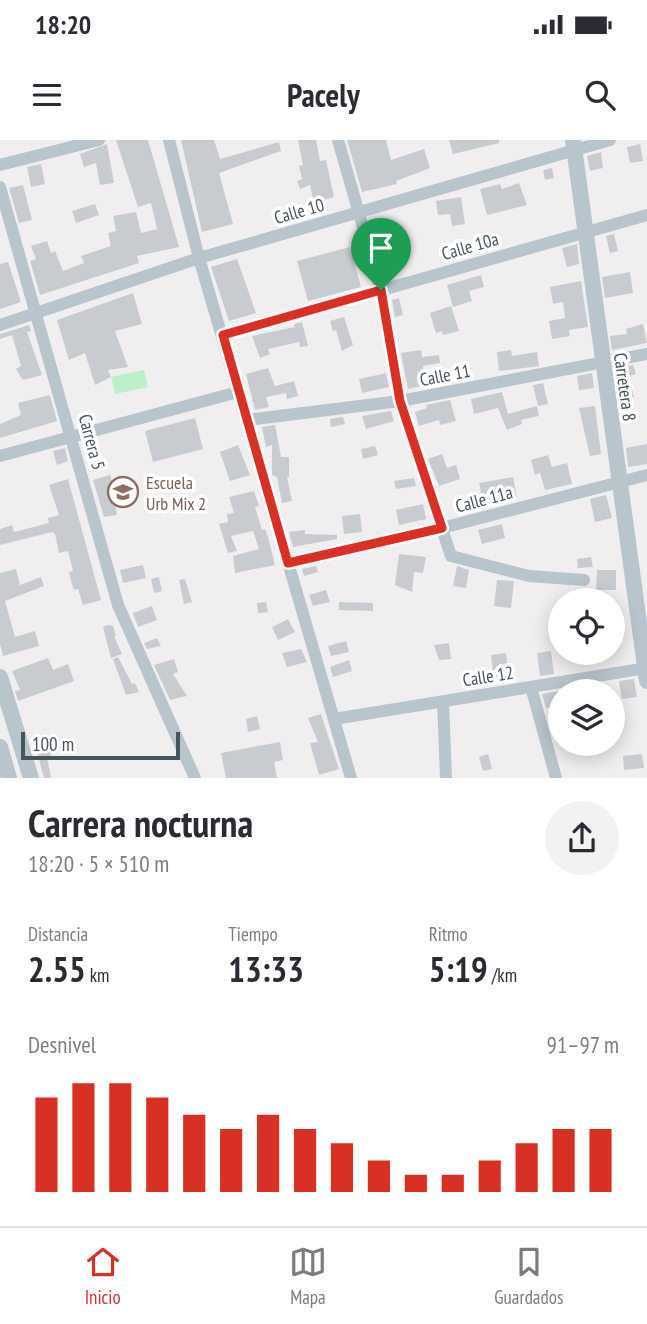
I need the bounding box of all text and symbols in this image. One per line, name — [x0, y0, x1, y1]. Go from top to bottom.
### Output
text: 18:20 — [35, 8, 91, 41]
text: Pacely — [287, 74, 360, 116]
icon: menu — [28, 76, 66, 114]
icon: search — [581, 76, 619, 114]
street label: Calle 10 — [271, 193, 327, 229]
pin — [351, 218, 411, 290]
street label: Calle 10a — [439, 227, 501, 265]
icon: arrive — [362, 229, 400, 267]
street label: Carretera 8 — [609, 351, 641, 423]
street label: Calle 11 — [418, 359, 472, 391]
street label: Carrera 5 — [74, 412, 110, 472]
place label: Escuela Urb Mix 2 — [146, 471, 206, 515]
school or university icon: Escuela Urb Mix 2 — [106, 475, 140, 509]
street label: Calle 11a — [453, 480, 515, 518]
map controls — [548, 588, 625, 756]
button: locate — [548, 588, 625, 665]
street label: Calle 12 — [461, 661, 515, 691]
button: layers — [548, 679, 625, 756]
scale bar — [21, 729, 180, 761]
text: 100 m — [32, 732, 74, 756]
text: Carrera nocturna — [28, 798, 253, 847]
button: share — [545, 801, 619, 875]
text: 18:20 · 5 × 510 m — [28, 849, 169, 878]
text: Distancia — [28, 922, 88, 946]
text: Tiempo — [228, 922, 278, 946]
text: Ritmo — [429, 922, 468, 946]
text: 2.55 — [28, 946, 86, 992]
text: 13:33 — [228, 946, 304, 992]
text: 5:19 — [429, 946, 488, 992]
text: km — [86, 963, 109, 987]
text: /km — [488, 963, 517, 987]
text: Desnivel — [28, 1030, 96, 1059]
text: 91–97 m — [547, 1030, 619, 1059]
tab: Inicio — [84, 1243, 122, 1309]
tab: Mapa — [289, 1243, 327, 1309]
tab: Guardados — [494, 1243, 563, 1309]

